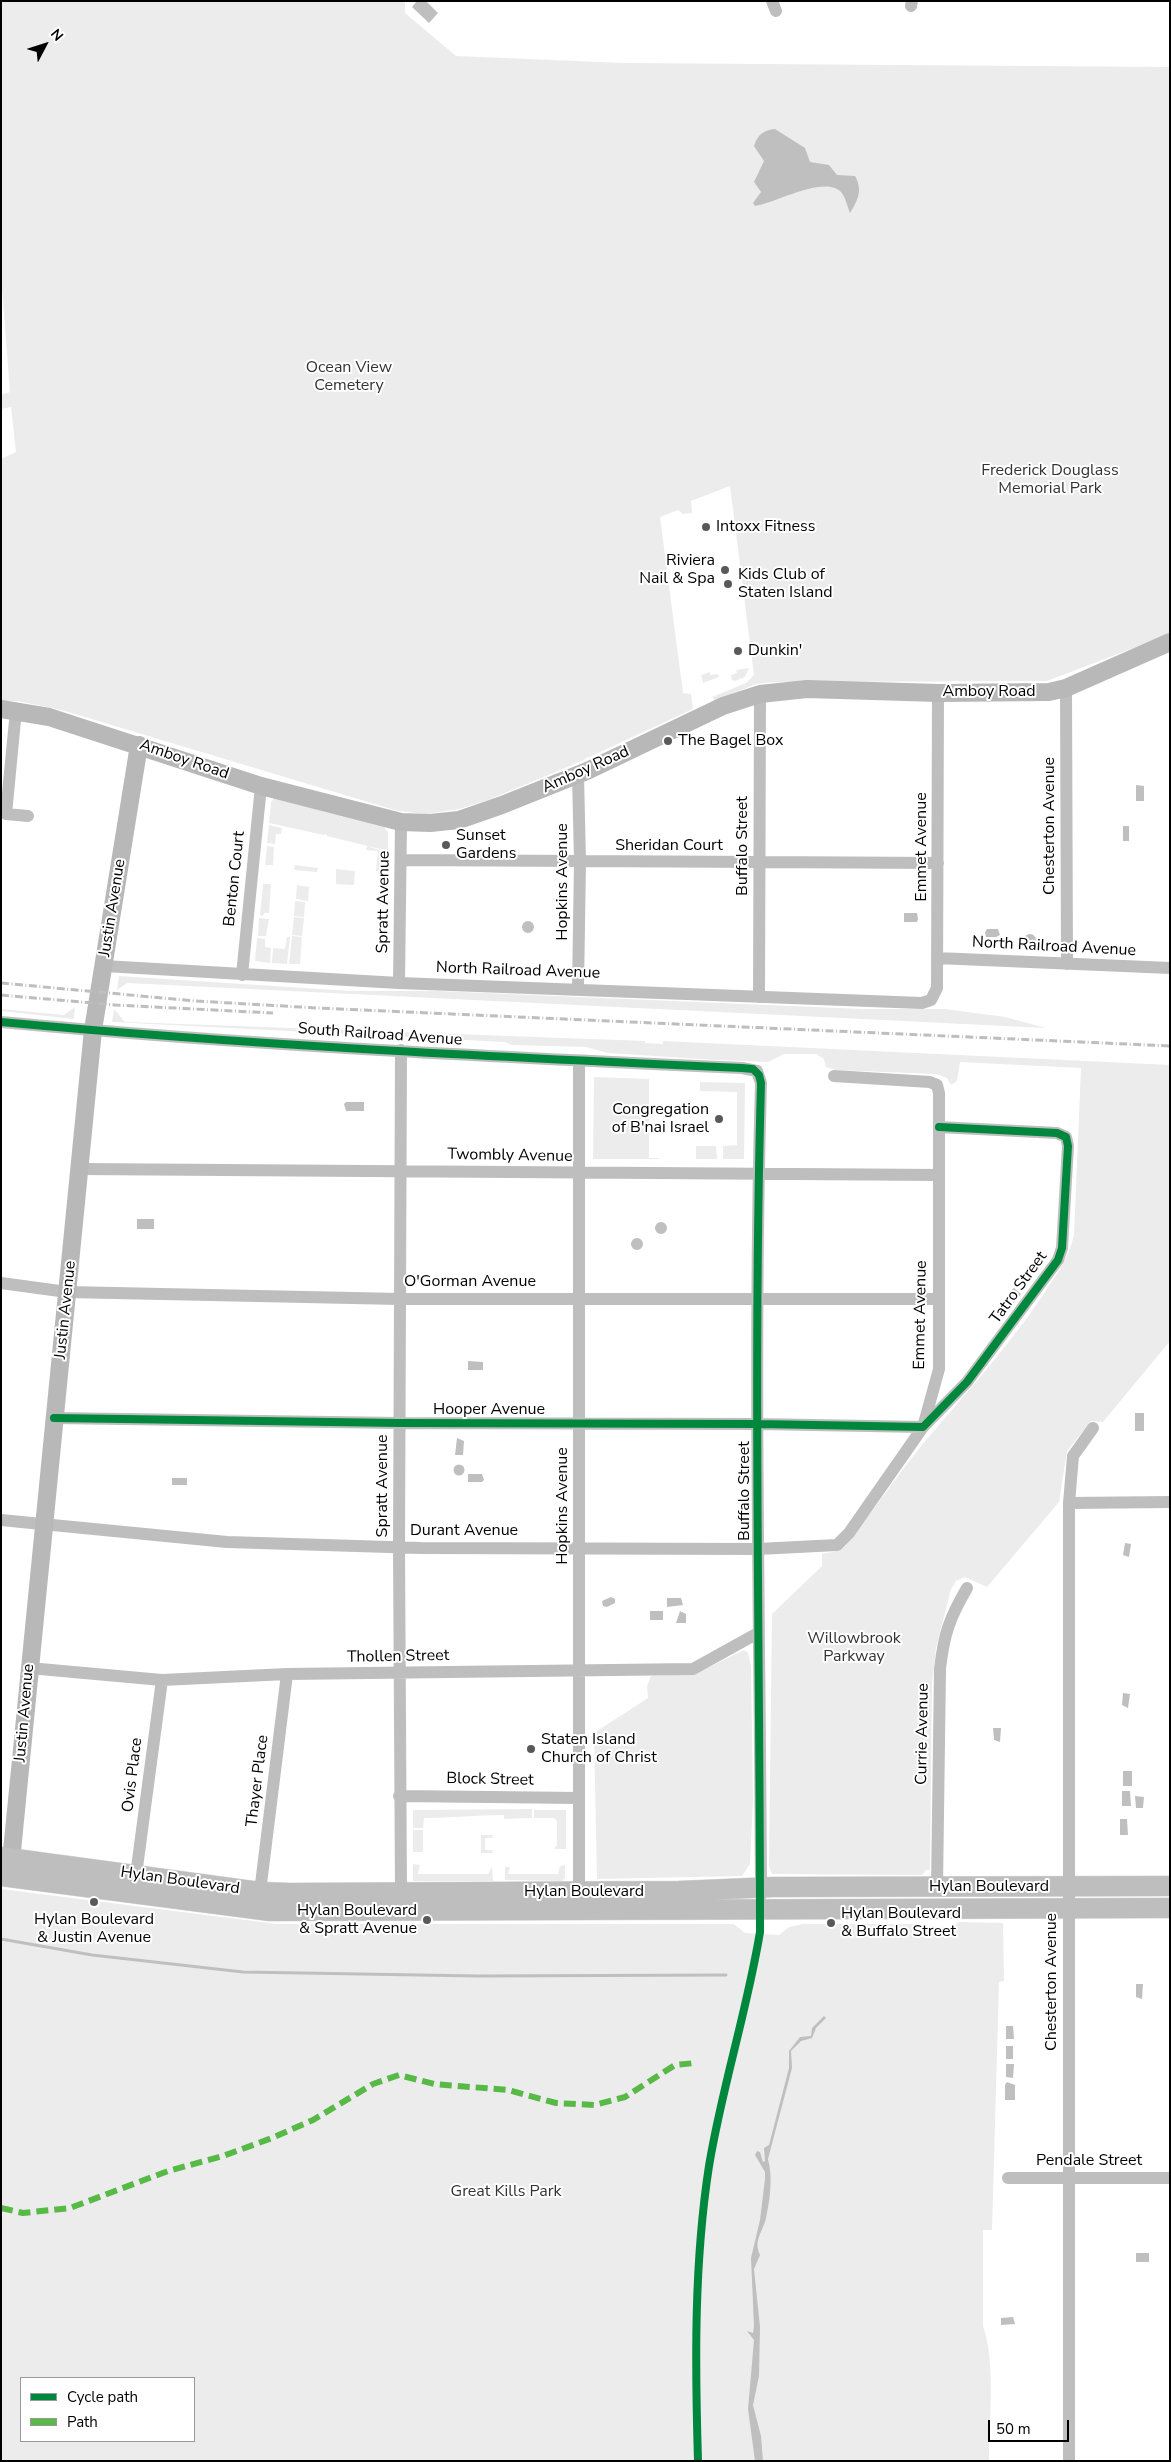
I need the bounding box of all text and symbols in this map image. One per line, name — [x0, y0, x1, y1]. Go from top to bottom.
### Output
north arrow — [20, 20, 70, 70]
text: N — [46, 25, 68, 45]
park label: Ocean View Cemetery — [306, 358, 392, 396]
park label: Frederick Douglass Memorial Park — [981, 461, 1119, 499]
place label: Intoxx Fitness — [716, 517, 815, 537]
marker: Intoxx Fitness — [700, 521, 712, 533]
place label: Riviera Nail & Spa — [639, 551, 715, 589]
marker: Riviera Nail & Spa — [719, 564, 731, 576]
place label: Kids Club of Staten Island — [738, 565, 833, 603]
marker: Kids Club of Staten Island — [722, 578, 734, 590]
place label: Dunkin' — [748, 641, 802, 661]
marker: Dunkin' — [732, 645, 744, 657]
street label: Amboy Road — [942, 682, 1036, 702]
place label: The Bagel Box — [678, 731, 783, 751]
marker: The Bagel Box — [662, 735, 674, 747]
street label: Amboy Road — [137, 736, 231, 784]
street label: Amboy Road — [540, 742, 632, 798]
street label: Chesterton Avenue — [1040, 757, 1060, 895]
street label: Emmet Avenue — [912, 792, 932, 902]
street label: Buffalo Street — [733, 796, 753, 896]
street label: Hopkins Avenue — [553, 823, 573, 941]
place label: Sunset Gardens — [456, 826, 516, 864]
street label: Benton Court — [220, 830, 250, 928]
street label: Sheridan Court — [615, 836, 723, 856]
marker: Sunset Gardens — [440, 839, 452, 851]
street label: Spratt Avenue — [374, 850, 394, 954]
street label: Justin Avenue — [96, 858, 130, 958]
street label: North Railroad Avenue — [972, 933, 1136, 961]
street label: North Railroad Avenue — [436, 959, 600, 983]
street label: South Railroad Avenue — [297, 1020, 463, 1050]
place label: Congregation of B'nai Israel — [612, 1100, 709, 1138]
marker: Congregation of B'nai Israel — [713, 1113, 725, 1125]
street label: Twombly Avenue — [447, 1145, 573, 1167]
street label: Tatro Street — [986, 1248, 1052, 1328]
street label: Justin Avenue — [51, 1260, 81, 1360]
street label: Emmet Avenue — [910, 1260, 932, 1370]
street label: O'Gorman Avenue — [404, 1272, 536, 1292]
street label: Hooper Avenue — [433, 1400, 545, 1420]
street label: Spratt Avenue — [373, 1435, 393, 1537]
street label: Buffalo Street — [735, 1441, 755, 1541]
street label: Hopkins Avenue — [553, 1447, 573, 1565]
street label: Durant Avenue — [410, 1521, 518, 1541]
park label: Willowbrook Parkway — [807, 1629, 901, 1667]
street label: Thollen Street — [347, 1647, 449, 1667]
street label: Justin Avenue — [11, 1663, 39, 1763]
street label: Currie Avenue — [913, 1683, 933, 1785]
place label: Staten Island Church of Christ — [541, 1730, 657, 1768]
street label: Thayer Place — [243, 1734, 273, 1828]
street label: Ovis Place — [119, 1737, 147, 1813]
marker: Staten Island Church of Christ — [525, 1743, 537, 1755]
street label: Block Street — [446, 1770, 534, 1790]
street label: Hylan Boulevard — [119, 1863, 241, 1899]
street label: Hylan Boulevard — [929, 1877, 1049, 1897]
street label: Hylan Boulevard — [524, 1882, 644, 1902]
marker: Hylan Boulevard & Justin Avenue — [88, 1896, 100, 1908]
place label: Hylan Boulevard & Spratt Avenue — [297, 1901, 417, 1939]
place label: Hylan Boulevard & Buffalo Street — [841, 1904, 961, 1942]
place label: Hylan Boulevard & Justin Avenue — [34, 1910, 154, 1948]
street label: Chesterton Avenue — [1042, 1913, 1062, 2051]
marker: Hylan Boulevard & Spratt Avenue — [421, 1914, 433, 1926]
marker: Hylan Boulevard & Buffalo Street — [825, 1917, 837, 1929]
street label: Pendale Street — [1036, 2151, 1142, 2171]
park label: Great Kills Park — [451, 2182, 561, 2202]
legend — [20, 2377, 195, 2442]
text: Cycle path — [67, 2387, 138, 2407]
scale bar — [991, 2410, 1072, 2442]
text: Path — [67, 2412, 98, 2432]
text: 50 m — [996, 2419, 1031, 2439]

